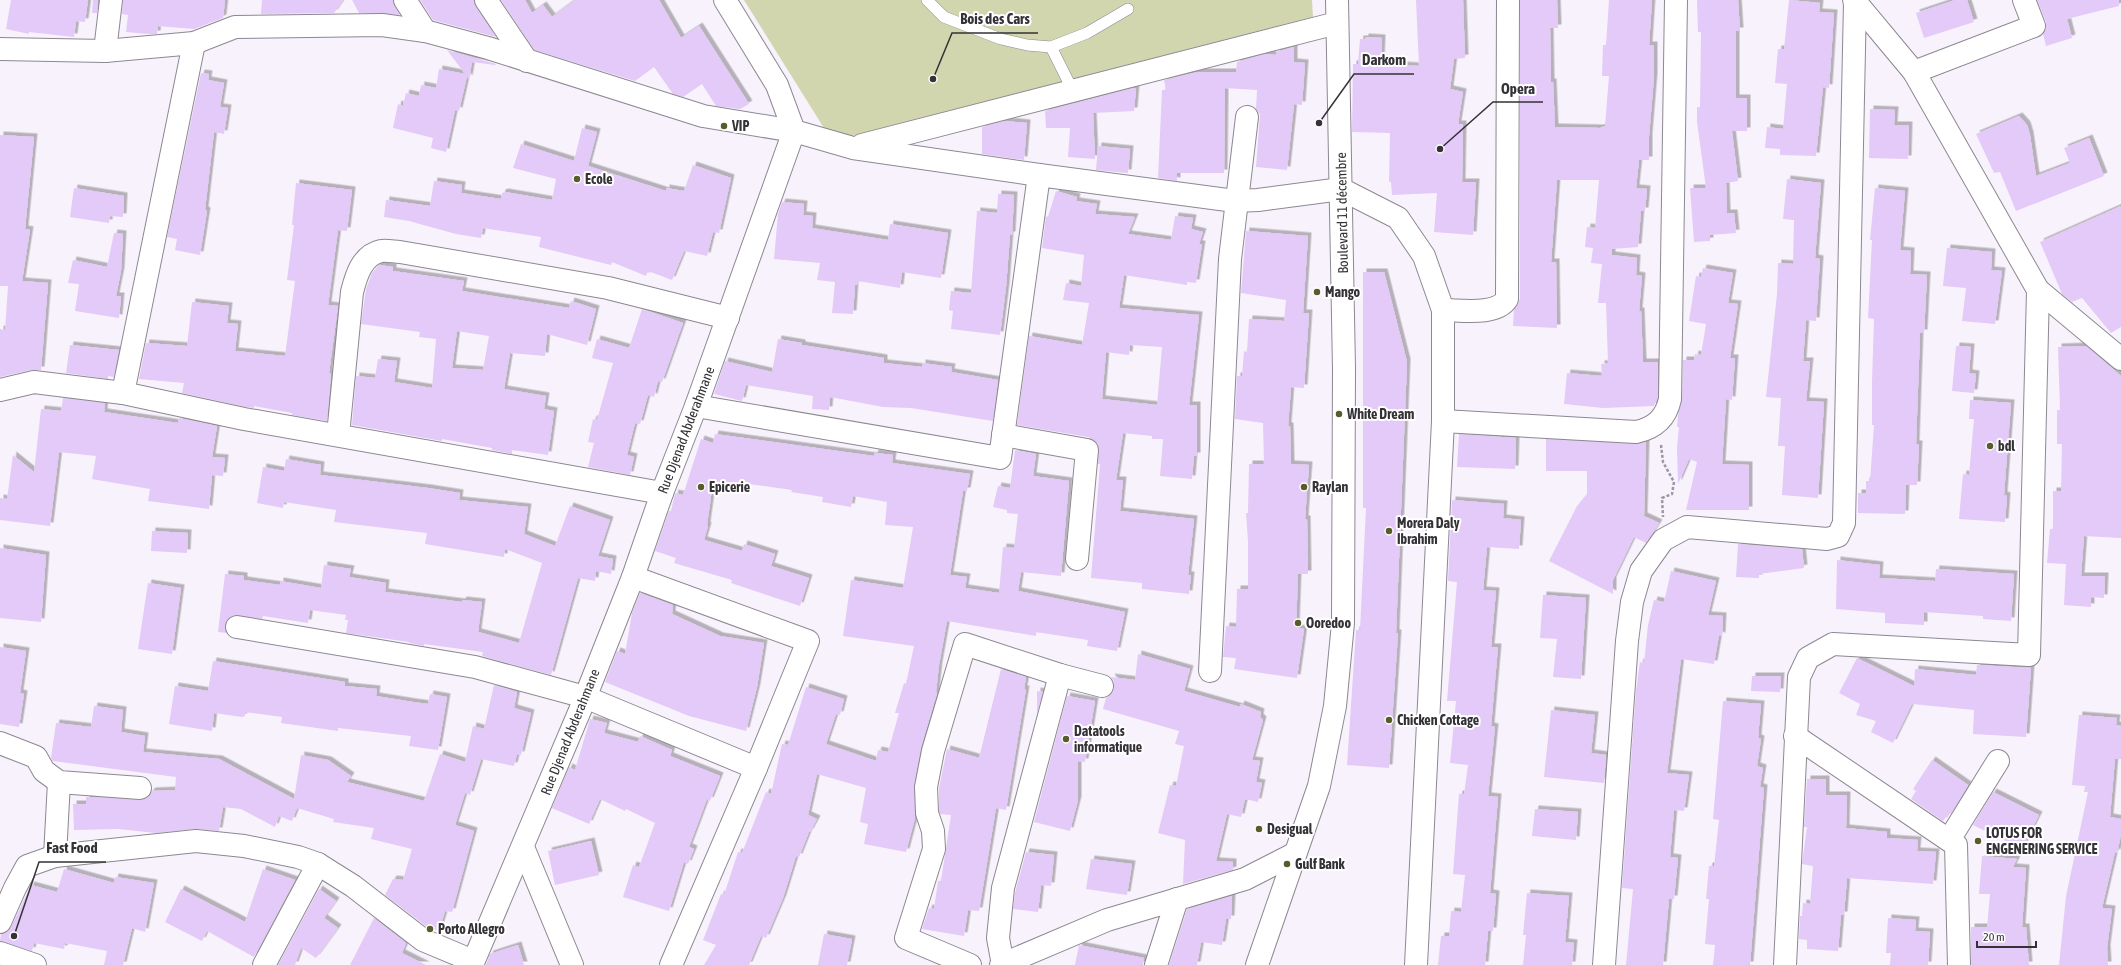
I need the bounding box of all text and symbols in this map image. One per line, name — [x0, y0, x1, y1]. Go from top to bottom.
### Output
callout: Bois des Cars — [952, 6, 1038, 33]
text: Bois des Cars — [960, 10, 1031, 27]
callout: Darkom — [1354, 47, 1414, 74]
text: Darkom — [1362, 51, 1406, 68]
callout: Opera — [1493, 75, 1543, 102]
text: Opera — [1501, 80, 1535, 97]
place label: VIP — [731, 118, 749, 134]
marker: VIP — [719, 121, 729, 131]
street label: Boulevard 11 décembre — [1333, 152, 1351, 274]
place label: Ecole — [585, 171, 613, 187]
marker: Ecole — [572, 174, 582, 184]
place label: Mango — [1325, 284, 1360, 300]
marker: Mango — [1312, 287, 1322, 297]
street label: Rue Djenad Abderahmane — [654, 364, 718, 496]
place label: White Dream — [1346, 406, 1414, 422]
marker: White Dream — [1334, 409, 1344, 419]
place label: bdl — [1998, 438, 2015, 454]
marker: bdl — [1985, 441, 1995, 451]
place label: Epicerie — [709, 479, 750, 495]
place label: Raylan — [1312, 479, 1348, 495]
marker: Epicerie — [696, 482, 706, 492]
marker: Raylan — [1299, 482, 1309, 492]
place label: Morera Daly Ibrahim — [1397, 515, 1460, 547]
marker: Morera Daly Ibrahim — [1384, 526, 1394, 536]
place label: Ooredoo — [1306, 615, 1351, 631]
marker: Ooredoo — [1293, 618, 1303, 628]
street label: Rue Djenad Abderahmane — [537, 667, 603, 797]
place label: Chicken Cottage — [1397, 712, 1479, 728]
marker: Chicken Cottage — [1384, 715, 1394, 725]
place label: Datatools informatique — [1074, 723, 1142, 755]
marker: Datatools informatique — [1061, 734, 1071, 744]
place label: Desigual — [1267, 821, 1313, 837]
marker: Desigual — [1254, 824, 1264, 834]
place label: LOTUS FOR ENGENERING SERVICE — [1986, 825, 2097, 857]
callout: Fast Food — [39, 835, 106, 862]
marker: LOTUS FOR ENGENERING SERVICE — [1973, 836, 1983, 846]
text: Fast Food — [46, 839, 98, 856]
place label: Gulf Bank — [1295, 856, 1346, 872]
marker: Gulf Bank — [1282, 859, 1292, 869]
place label: Porto Allegro — [438, 921, 505, 937]
scale bar — [1977, 923, 2036, 949]
marker: Porto Allegro — [425, 924, 435, 934]
text: 20 m — [1983, 930, 2005, 944]

